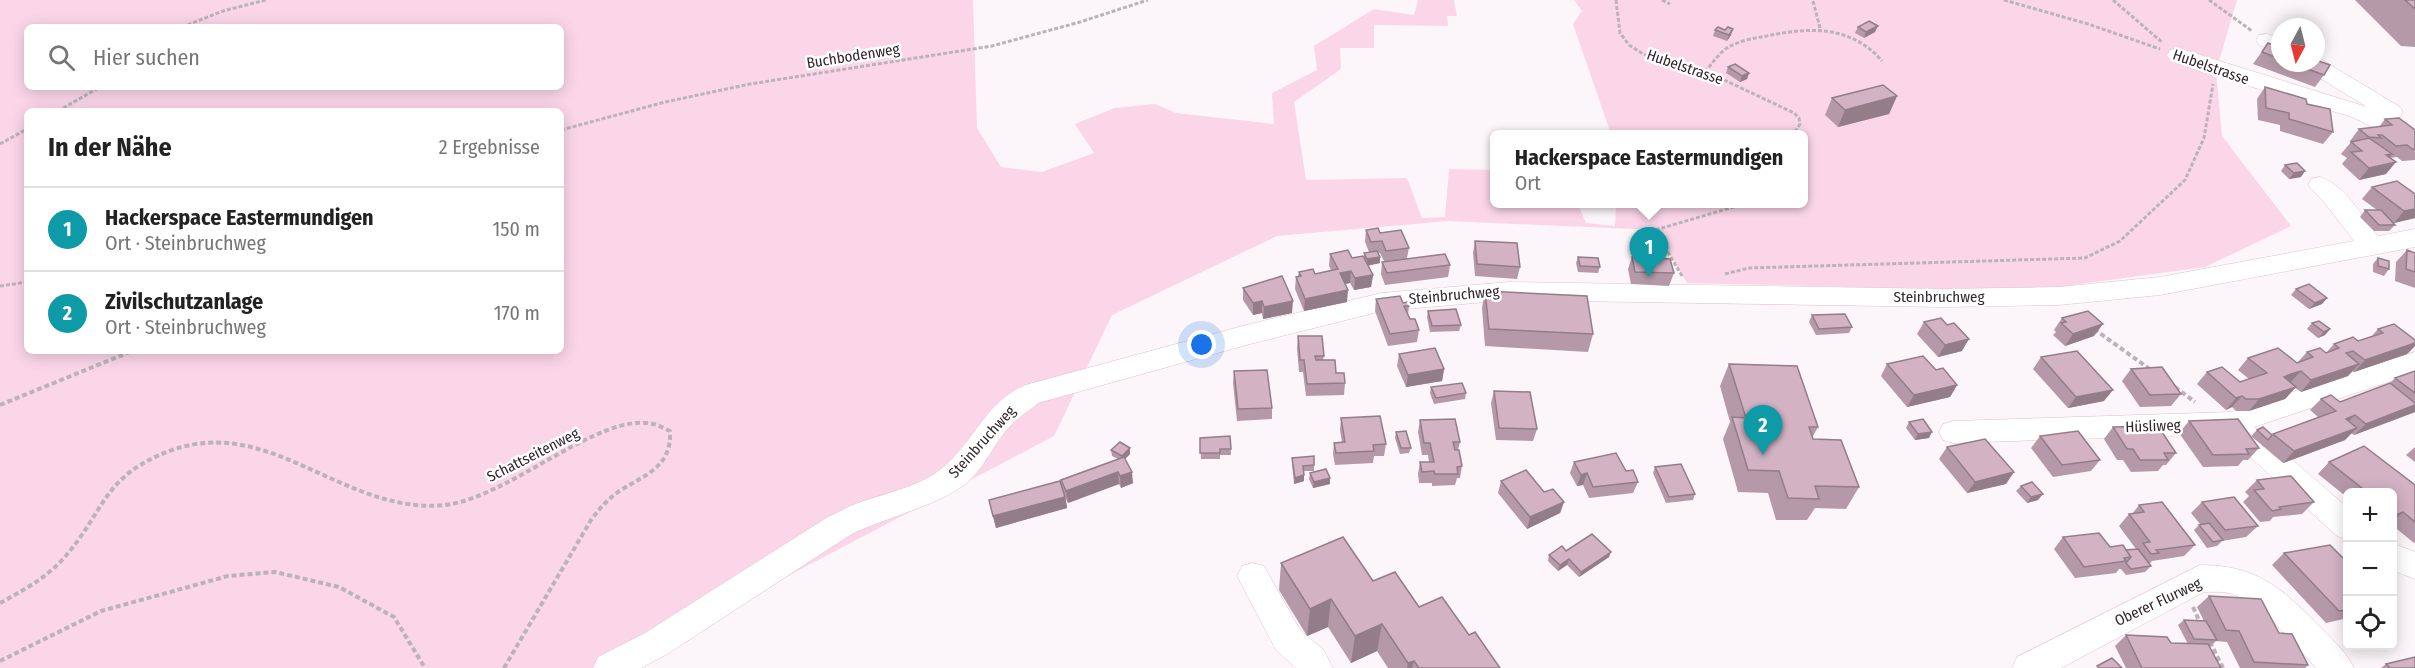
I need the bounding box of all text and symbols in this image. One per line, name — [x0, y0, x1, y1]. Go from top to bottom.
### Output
north arrow — [2271, 18, 2325, 72]
search box — [24, 24, 564, 90]
street label: Buchbodenweg — [805, 40, 901, 72]
icon: search — [45, 41, 78, 74]
text: Hier suchen — [93, 44, 200, 71]
street label: Hubelstrasse — [1644, 46, 1726, 88]
street label: Hubelstrasse — [2170, 46, 2252, 88]
popup — [1490, 130, 1808, 208]
text: In der Nähe — [48, 132, 172, 163]
text: 2 Ergebnisse — [439, 135, 540, 159]
text: Hackerspace Eastermundigen — [1515, 144, 1783, 171]
text: Ort — [1515, 171, 1541, 195]
text: Hackerspace Eastermundigen — [105, 204, 374, 231]
text: 1 — [63, 217, 72, 241]
text: 150 m — [493, 217, 540, 241]
pin: 1 — [1630, 228, 1668, 277]
text: Ort · Steinbruchweg — [105, 231, 266, 255]
street label: Steinbruchweg — [1408, 282, 1500, 308]
text: Zivilschutzanlage — [105, 288, 263, 315]
street label: Steinbruchweg — [1894, 288, 1984, 306]
text: 2 — [63, 301, 72, 325]
text: 170 m — [494, 301, 540, 325]
text: Ort · Steinbruchweg — [105, 315, 266, 339]
your location — [1187, 330, 1216, 359]
street label: Steinbruchweg — [945, 402, 1019, 482]
pin: 2 — [1744, 406, 1782, 455]
street label: Hüsliweg — [2125, 416, 2181, 436]
street label: Schattseitenweg — [484, 424, 582, 486]
map controls — [2343, 488, 2397, 650]
button: + — [2343, 488, 2397, 542]
button: − — [2343, 542, 2397, 596]
street label: Oberer Flurweg — [2112, 574, 2204, 630]
button: locate — [2343, 596, 2397, 650]

